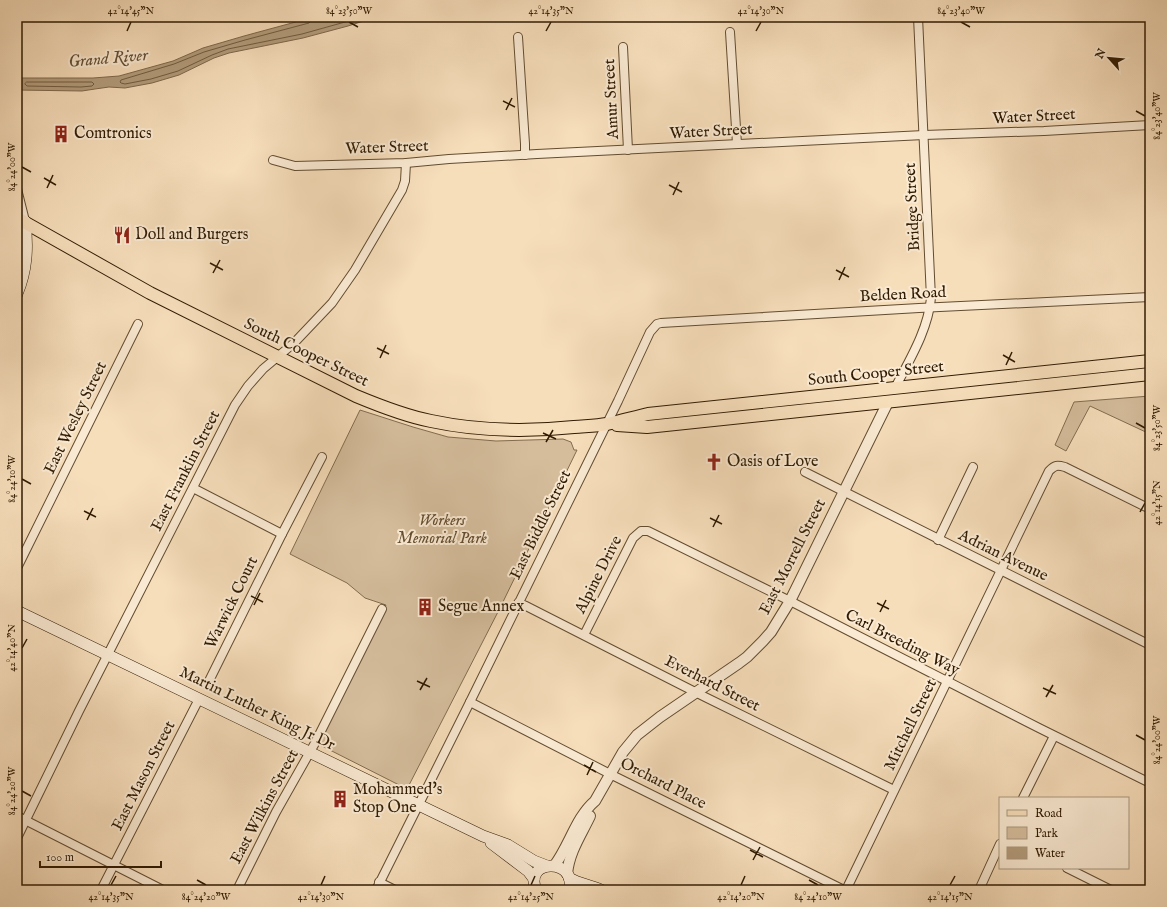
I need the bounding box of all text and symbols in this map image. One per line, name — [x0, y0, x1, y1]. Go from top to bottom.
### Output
text: 42°14'45"N — [108, 5, 154, 18]
text: 84°23'50"W — [326, 5, 373, 18]
text: 42°14'35"N — [528, 5, 574, 18]
text: 42°14'30"N — [738, 5, 785, 18]
text: 84°23'40"W — [937, 5, 985, 18]
north arrow — [1089, 38, 1129, 78]
water label: Grand River — [67, 45, 150, 73]
text: N — [1092, 46, 1110, 62]
street label: Amur Street — [600, 58, 624, 141]
text: 84°23'40"W — [1151, 92, 1164, 140]
street label: Water Street — [992, 105, 1077, 129]
street label: Water Street — [669, 120, 754, 144]
building icon: Comtronics — [51, 124, 71, 144]
place label: Comtronics — [74, 124, 152, 144]
street label: Water Street — [345, 137, 429, 159]
text: 84°24'00"W — [6, 142, 19, 191]
street label: Bridge Street — [901, 162, 925, 252]
restaurant icon: Doll and Burgers — [112, 225, 132, 245]
place label: Doll and Burgers — [135, 225, 249, 245]
street label: Belden Road — [859, 283, 947, 307]
street label: South Cooper Street — [240, 314, 372, 392]
street label: South Cooper Street — [807, 357, 945, 391]
street label: East Wesley Street — [40, 358, 112, 478]
text: 84°23'50"W — [1151, 404, 1164, 451]
street label: East Franklin Street — [147, 407, 225, 535]
church icon: Oasis of Love — [704, 452, 724, 472]
place label: Oasis of Love — [727, 452, 818, 472]
text: 84°24'10"W — [6, 455, 19, 503]
street label: East Biddle Street — [506, 467, 576, 583]
text: 42°14'15"N — [1151, 480, 1164, 526]
street label: East Morrell Street — [755, 495, 831, 618]
park label: Workers Memorial Park — [397, 511, 488, 549]
street label: Adrian Avenue — [954, 525, 1051, 586]
street label: Alpine Drive — [570, 533, 627, 618]
street label: Warwick Court — [201, 553, 263, 652]
building icon: Segue Annex — [415, 597, 435, 617]
place label: Segue Annex — [438, 597, 525, 617]
street label: Carl Breeding Way — [841, 606, 963, 680]
text: 42°14'40"N — [6, 624, 19, 672]
street label: Everhard Street — [661, 651, 763, 717]
street label: Martin Luther King Jr Dr — [176, 663, 338, 755]
street label: Mitchell Street — [880, 675, 942, 774]
text: 84°24'00"W — [1151, 715, 1164, 764]
street label: East Mason Street — [108, 717, 181, 834]
street label: East Wilkins Street — [226, 746, 304, 868]
street label: Orchard Place — [617, 754, 709, 814]
text: 84°24'20"W — [6, 766, 19, 815]
place label: Mohammed's Stop One — [353, 780, 443, 818]
building icon: Mohammed's Stop One — [330, 789, 350, 809]
legend — [999, 797, 1129, 869]
text: Road — [1035, 806, 1063, 821]
text: Park — [1035, 826, 1058, 841]
scale bar — [40, 843, 161, 869]
text: Water — [1035, 846, 1066, 861]
text: 100 m — [46, 850, 74, 865]
text: 42°14'35"N — [88, 891, 134, 904]
text: 84°24'20"W — [182, 891, 231, 904]
text: 42°14'30"N — [298, 891, 345, 904]
text: 42°14'25"N — [508, 891, 554, 904]
text: 42°14'20"N — [717, 891, 765, 904]
text: 84°24'10"W — [794, 891, 842, 904]
text: 42°14'15"N — [927, 891, 973, 904]

